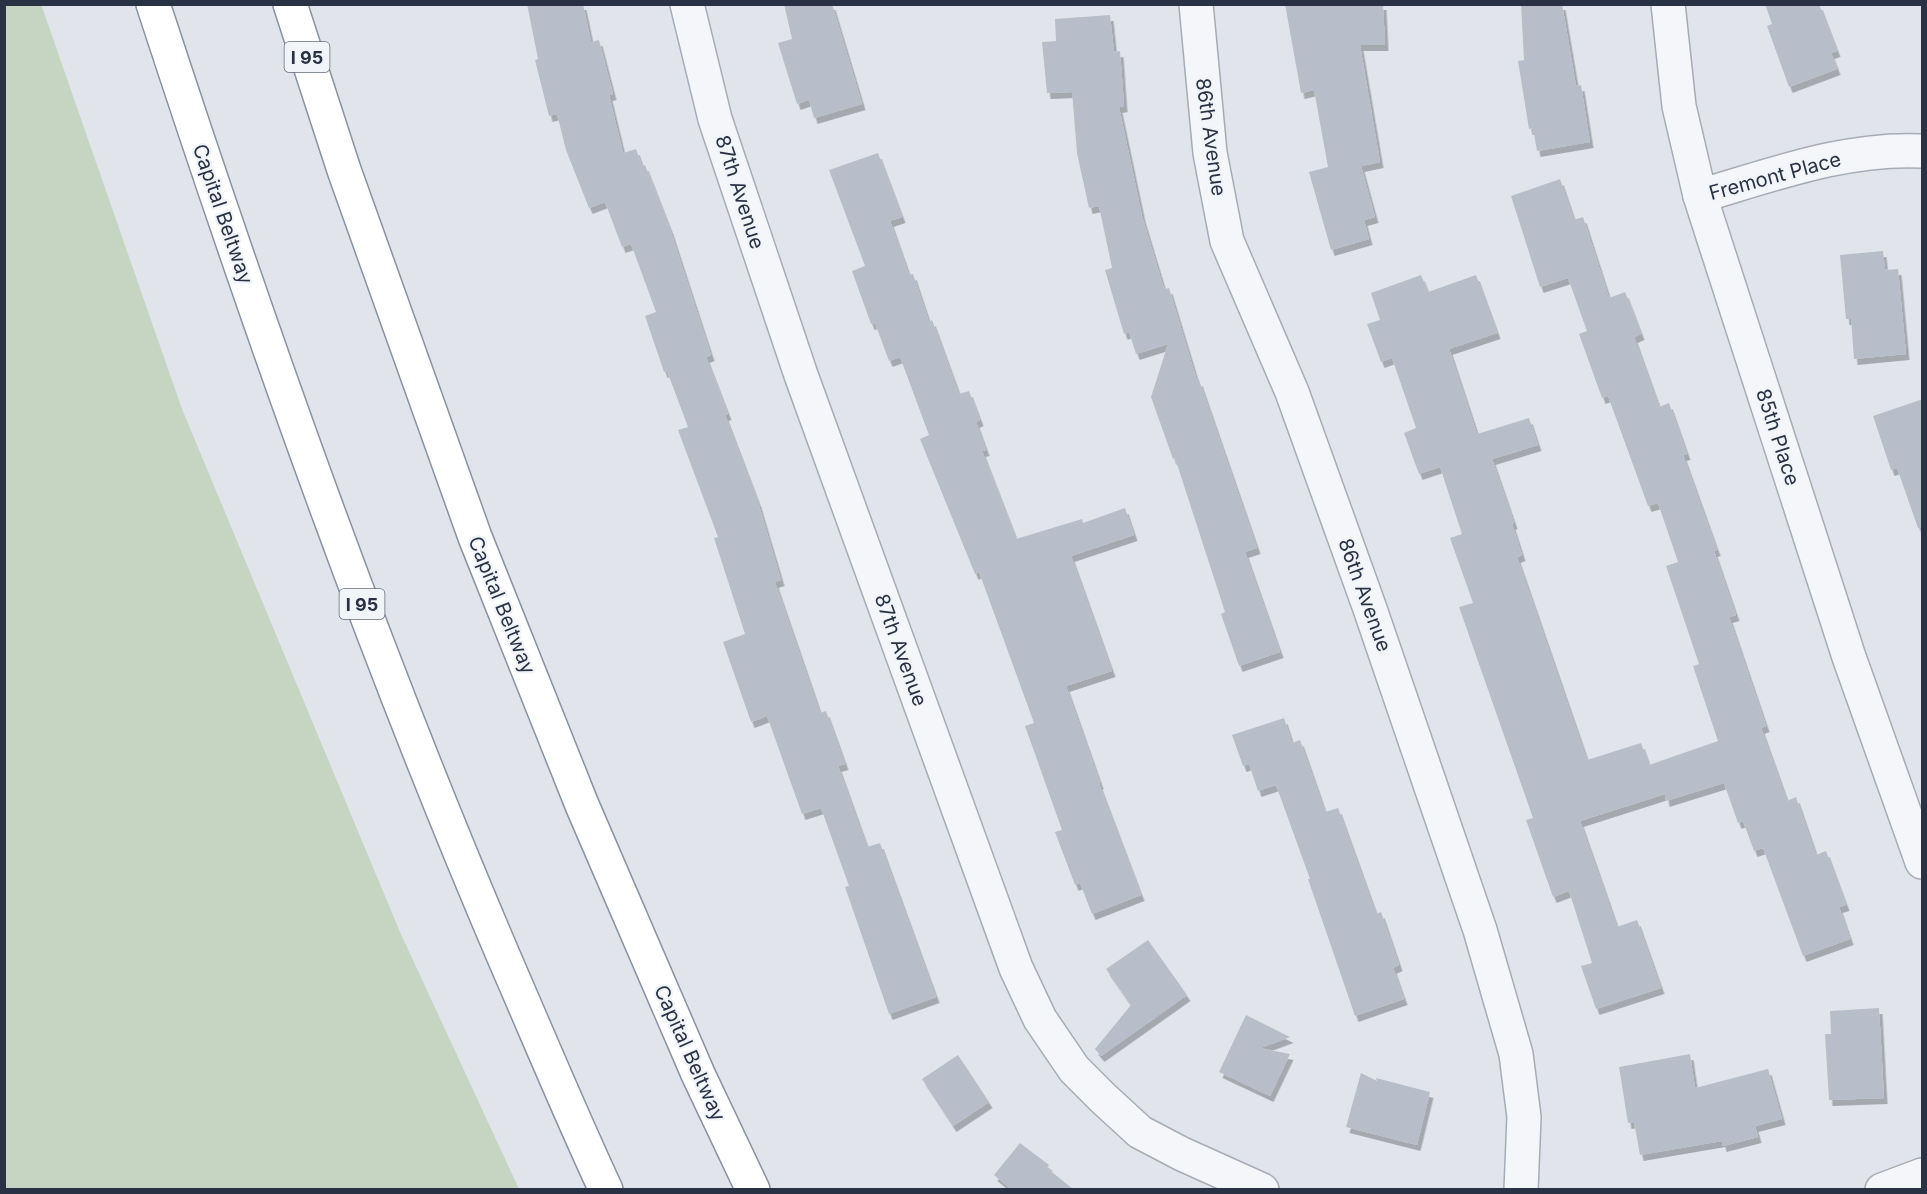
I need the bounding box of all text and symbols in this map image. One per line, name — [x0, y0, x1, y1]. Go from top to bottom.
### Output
road number: I 95 — [284, 42, 330, 72]
street label: 86th Avenue — [1191, 76, 1231, 198]
street label: 87th Avenue — [710, 132, 770, 252]
street label: Capital Beltway — [188, 141, 258, 287]
street label: Fremont Place — [1706, 147, 1844, 205]
street label: 85th Place — [1751, 386, 1805, 488]
street label: Capital Beltway — [463, 533, 541, 677]
street label: 86th Avenue — [1333, 535, 1397, 655]
road number: I 95 — [340, 589, 385, 619]
street label: 87th Avenue — [870, 590, 932, 710]
street label: Capital Beltway — [649, 981, 731, 1125]

